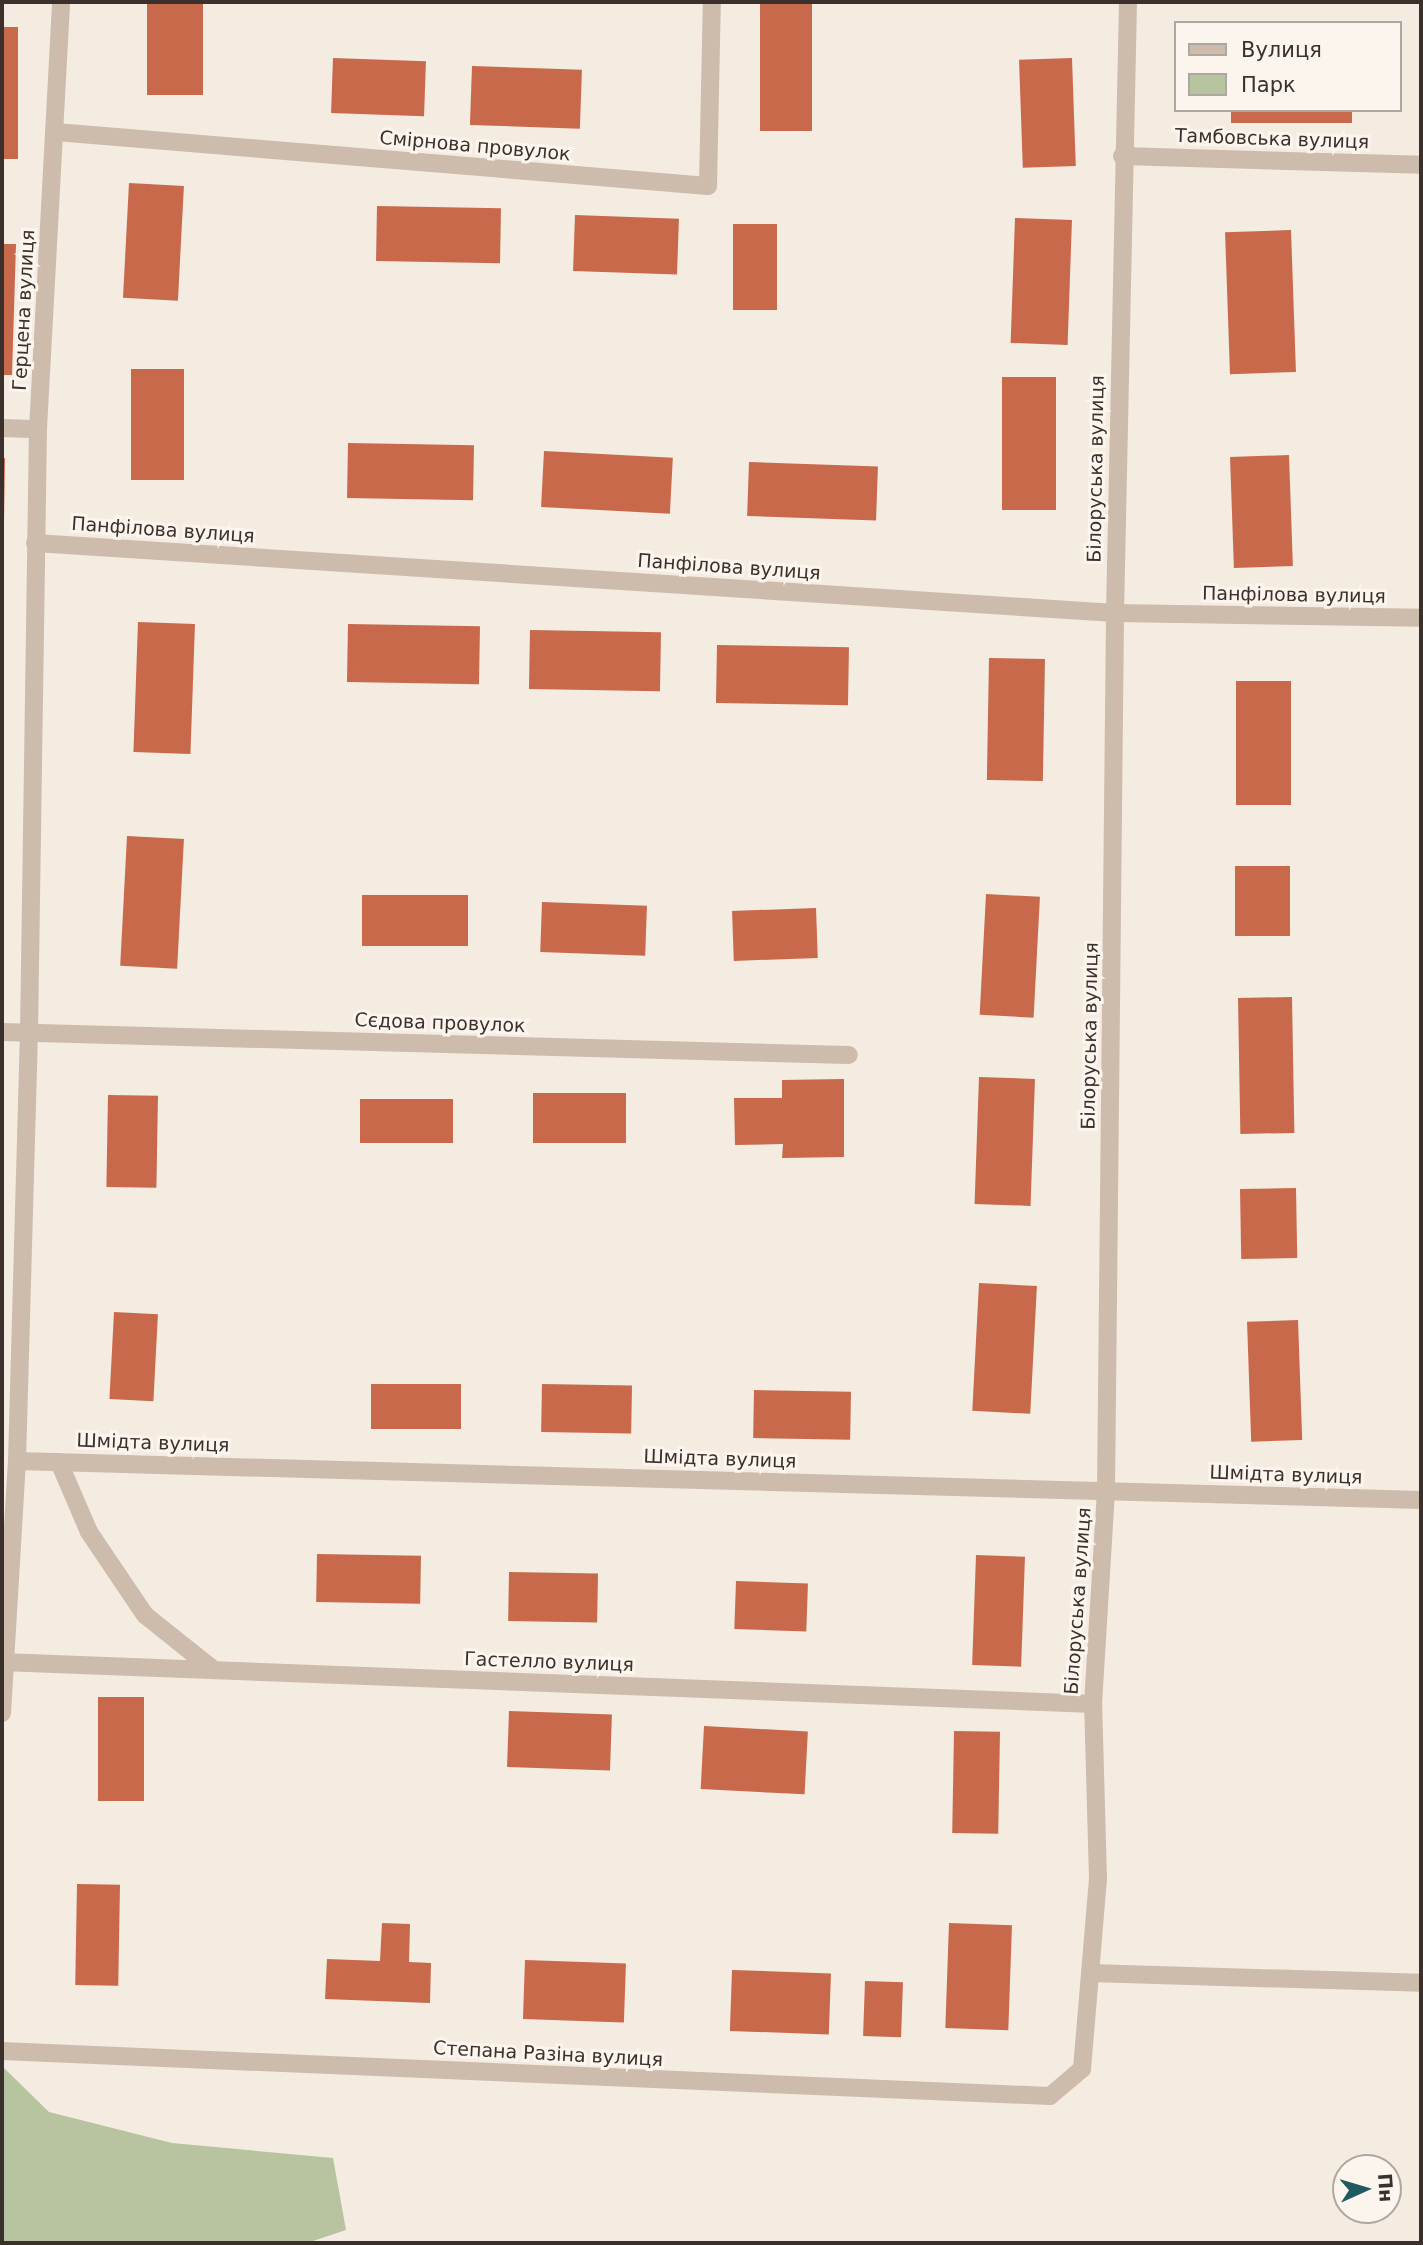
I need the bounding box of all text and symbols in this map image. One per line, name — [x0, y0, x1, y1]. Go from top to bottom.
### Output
legend — [1174, 21, 1402, 112]
text: Вулиця — [1241, 38, 1322, 62]
text: Парк — [1241, 73, 1296, 97]
street label: Тамбовська вулиця — [1175, 124, 1369, 154]
street label: Смірнова провулок — [379, 126, 571, 166]
street label: Герцена вулиця — [8, 229, 40, 391]
street label: Білоруська вулиця — [1083, 375, 1109, 563]
street label: Панфілова вулиця — [71, 512, 255, 548]
street label: Панфілова вулиця — [637, 549, 821, 585]
street label: Панфілова вулиця — [1202, 582, 1386, 608]
street label: Білоруська вулиця — [1077, 942, 1103, 1130]
street label: Сєдова провулок — [354, 1009, 526, 1037]
street label: Шмідта вулиця — [76, 1429, 230, 1457]
street label: Шмідта вулиця — [643, 1445, 797, 1473]
street label: Шмідта вулиця — [1209, 1461, 1363, 1489]
street label: Білоруська вулиця — [1060, 1507, 1096, 1695]
street label: Гастелло вулиця — [464, 1648, 634, 1676]
street label: Степана Разіна вулиця — [433, 2037, 663, 2071]
north arrow — [1332, 2154, 1402, 2224]
text: Пн — [1374, 2172, 1398, 2203]

